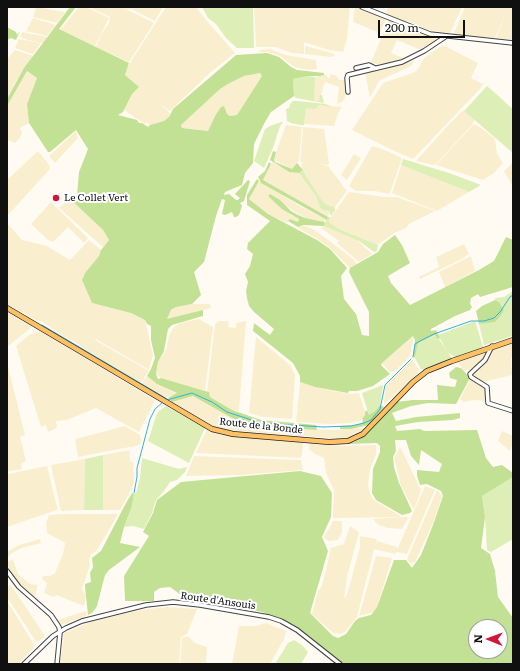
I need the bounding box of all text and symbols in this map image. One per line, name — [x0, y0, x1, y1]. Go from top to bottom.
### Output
scale bar — [380, 12, 467, 38]
text: 200 m — [385, 18, 419, 36]
place label: Le Collet Vert — [64, 192, 128, 204]
marker: Le Collet Vert — [51, 193, 61, 203]
street label: Route de la Bonde — [219, 416, 303, 436]
street label: Route d'Ansouis — [180, 590, 256, 612]
north arrow — [468, 619, 508, 659]
text: N — [469, 634, 485, 644]

